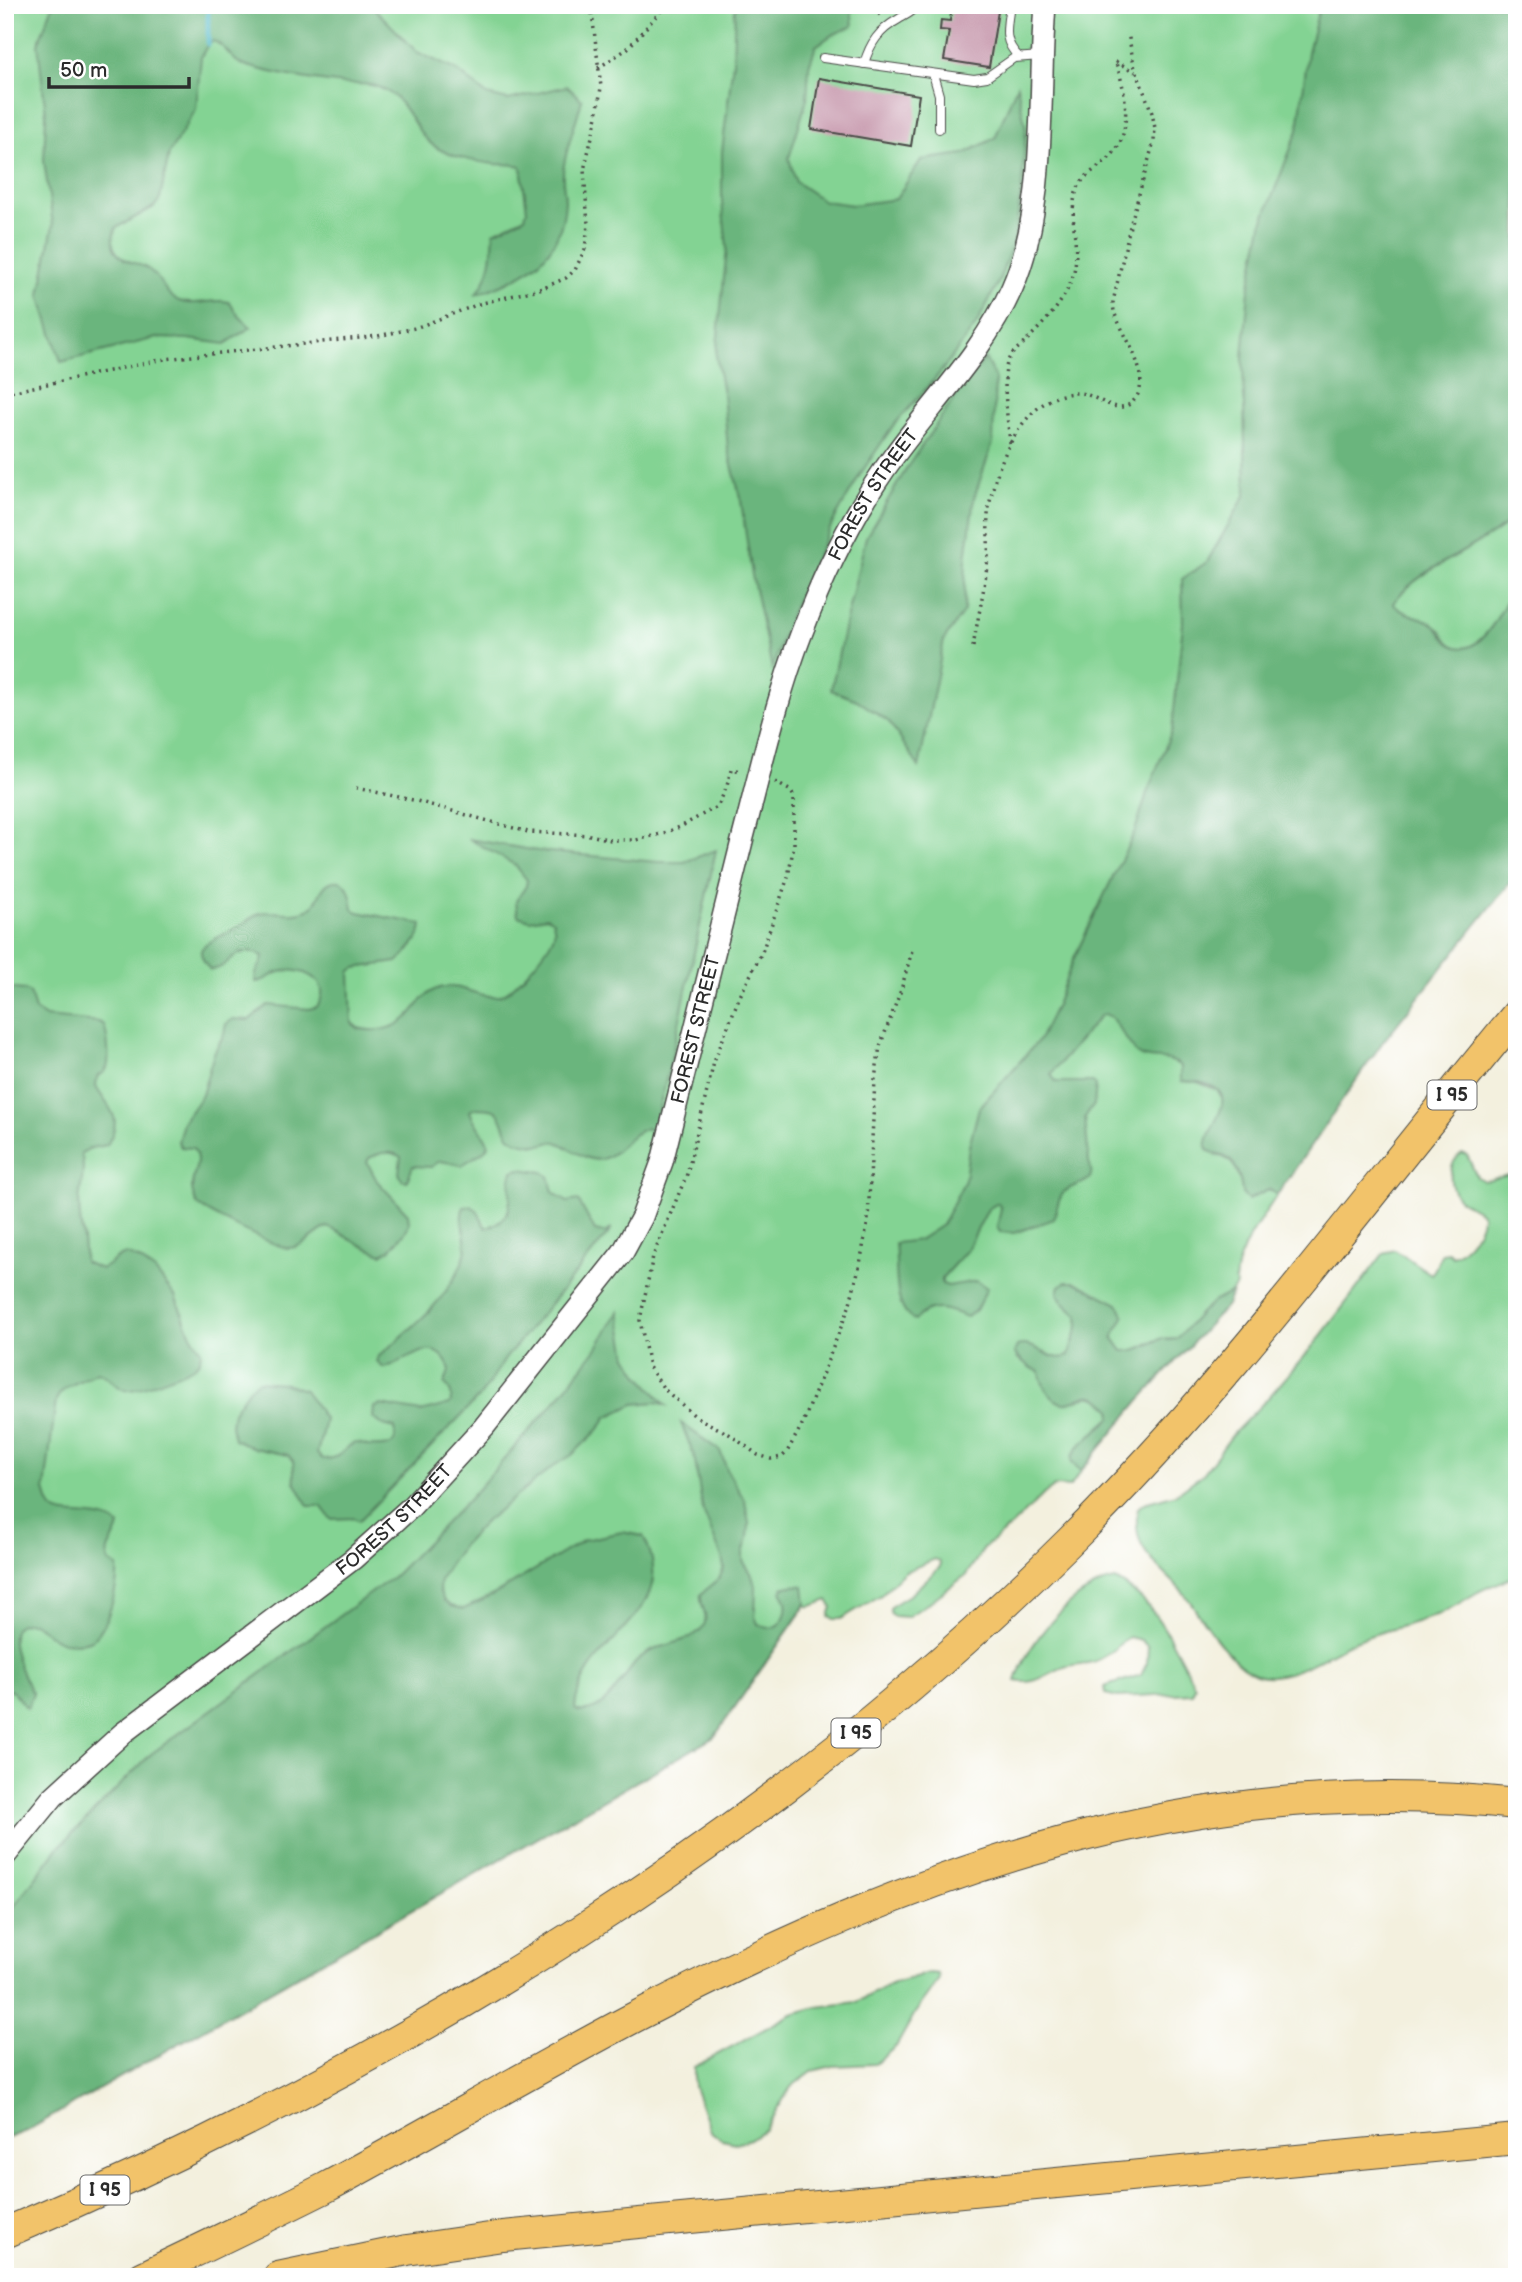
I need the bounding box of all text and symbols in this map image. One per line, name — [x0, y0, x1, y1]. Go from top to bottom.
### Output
scale bar — [49, 46, 189, 90]
text: 50 m — [60, 58, 107, 83]
street label: FOREST STREET — [824, 424, 924, 565]
street label: FOREST STREET — [667, 953, 726, 1106]
road number: I 95 — [1428, 1080, 1476, 1110]
street label: FOREST STREET — [332, 1459, 458, 1581]
road number: I 95 — [832, 1718, 880, 1748]
road number: I 95 — [80, 2176, 130, 2204]

